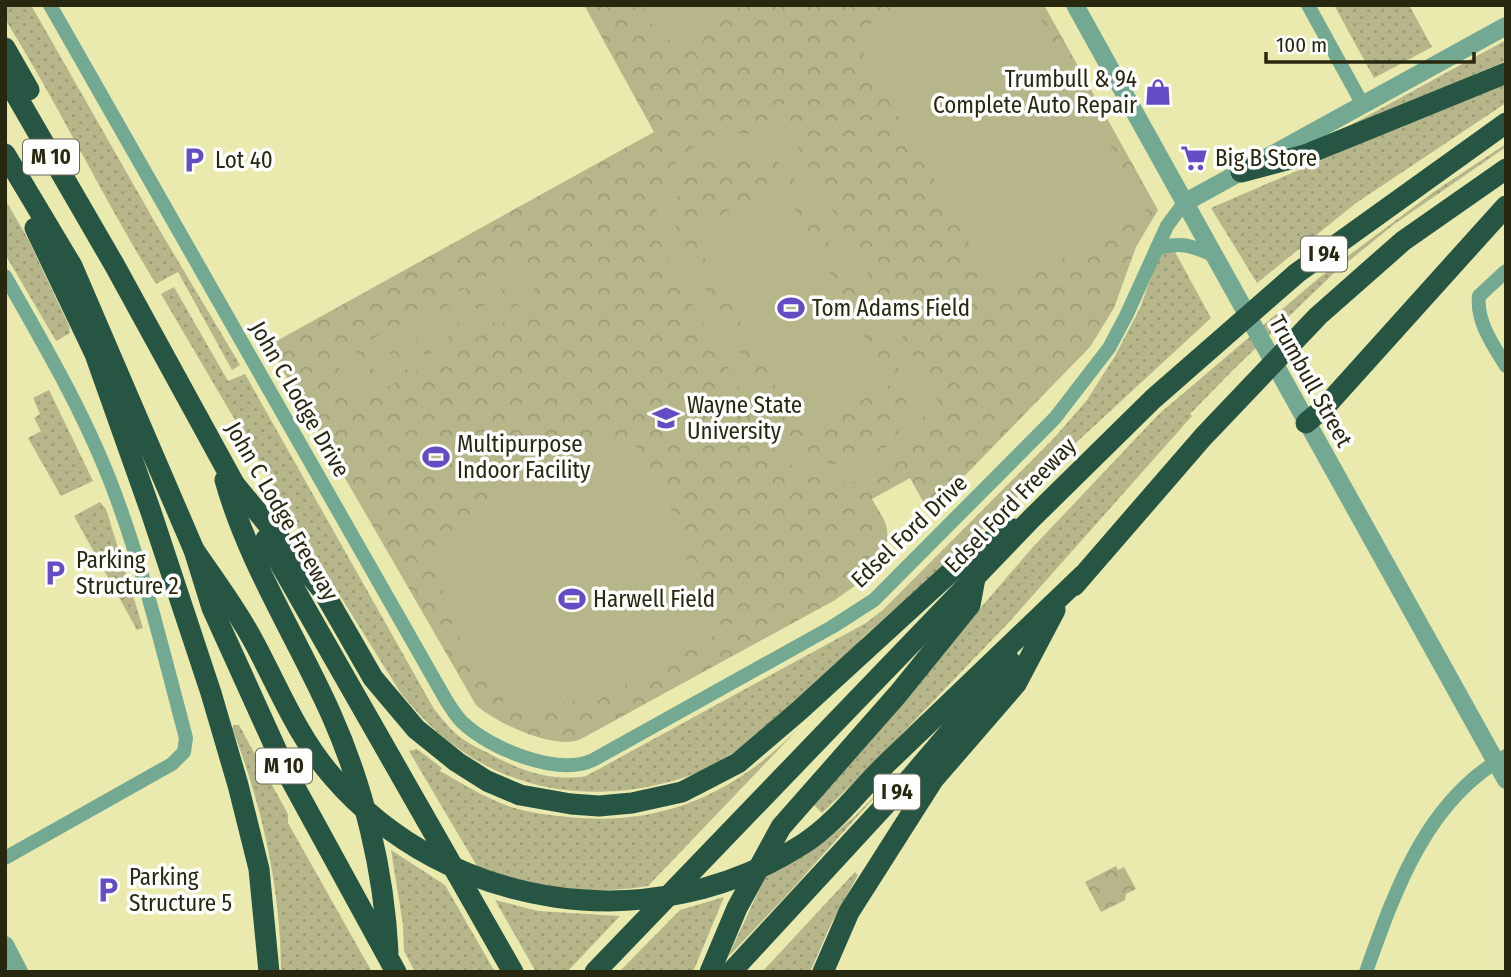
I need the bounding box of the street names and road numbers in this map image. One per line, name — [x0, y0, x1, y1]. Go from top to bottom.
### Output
road number: M 10 — [23, 140, 79, 174]
road number: I 94 — [1301, 236, 1347, 272]
street label: Trumbull Street — [1263, 310, 1359, 452]
street label: John C Lodge Drive — [244, 316, 356, 482]
street label: John C Lodge Freeway — [219, 417, 345, 606]
street label: Edsel Ford Freeway — [938, 431, 1082, 578]
street label: Edsel Ford Drive — [845, 469, 973, 593]
road number: M 10 — [256, 748, 312, 784]
road number: I 94 — [874, 774, 920, 810]

